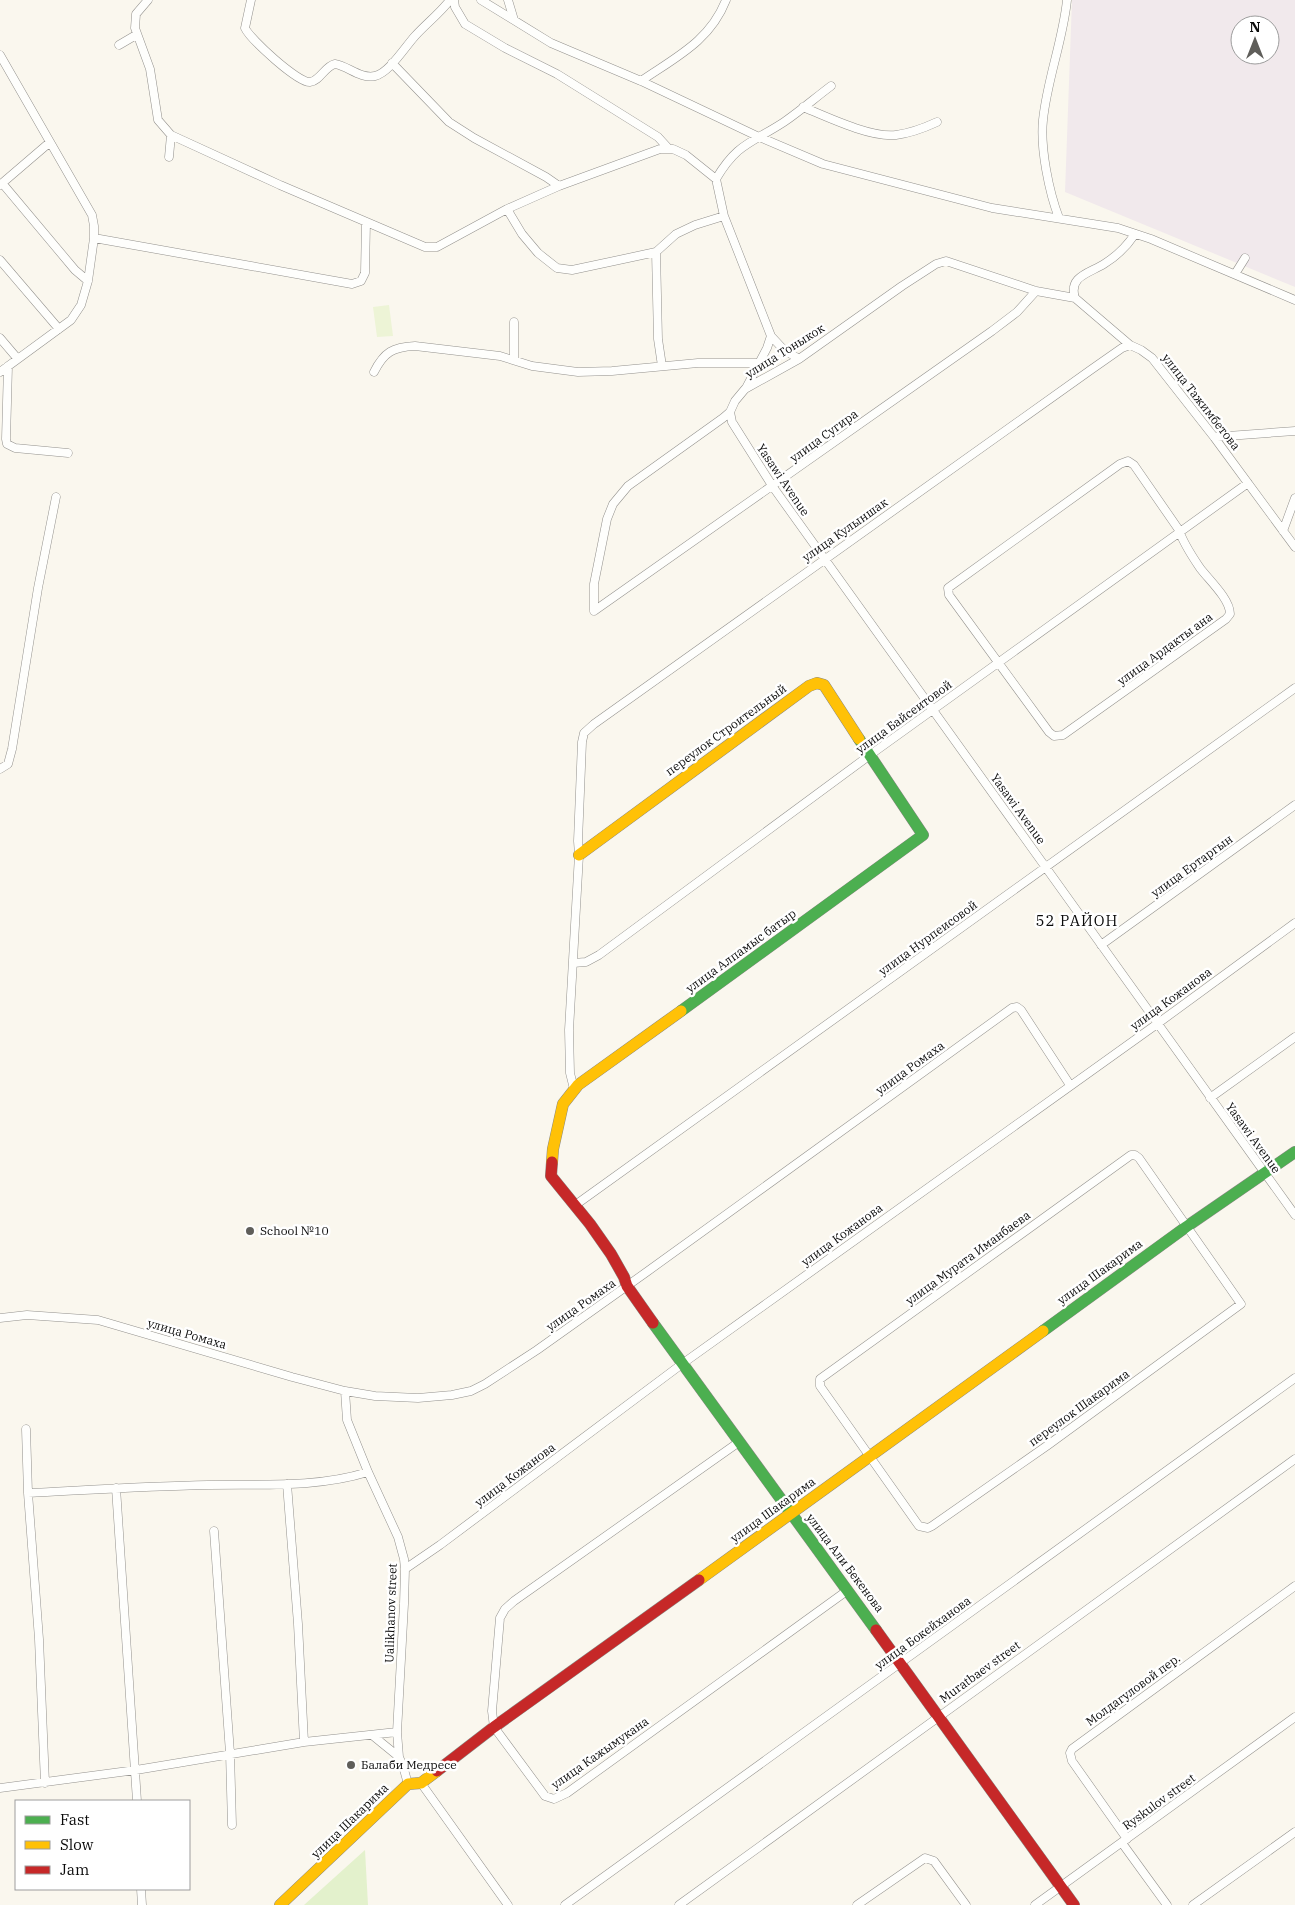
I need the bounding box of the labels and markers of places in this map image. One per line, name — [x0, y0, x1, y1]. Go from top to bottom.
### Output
place label: School №10 — [260, 1223, 329, 1238]
marker: School №10 — [244, 1225, 256, 1237]
place label: Балаби Медресе — [361, 1757, 457, 1772]
marker: Балаби Медресе — [345, 1759, 357, 1771]

